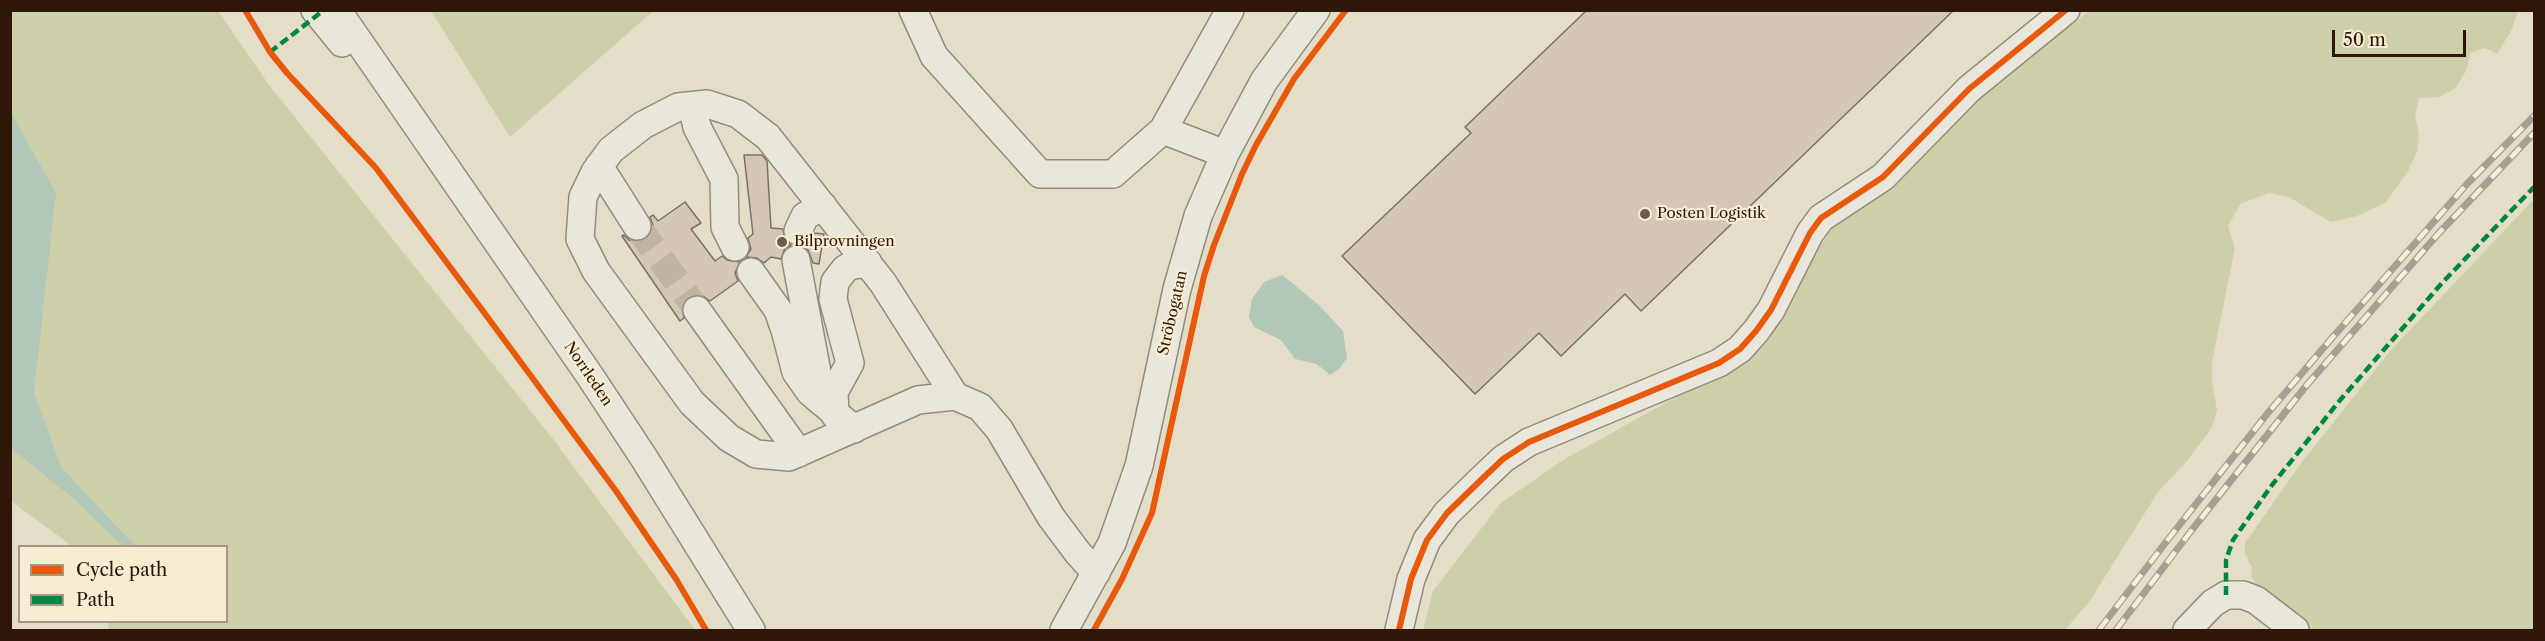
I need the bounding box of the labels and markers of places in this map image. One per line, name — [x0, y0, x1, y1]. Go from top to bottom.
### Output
place label: Posten Logistik — [1657, 205, 1766, 223]
marker: Posten Logistik — [1638, 207, 1652, 221]
place label: Bilprovningen — [794, 233, 895, 251]
marker: Bilprovningen — [775, 235, 789, 249]

